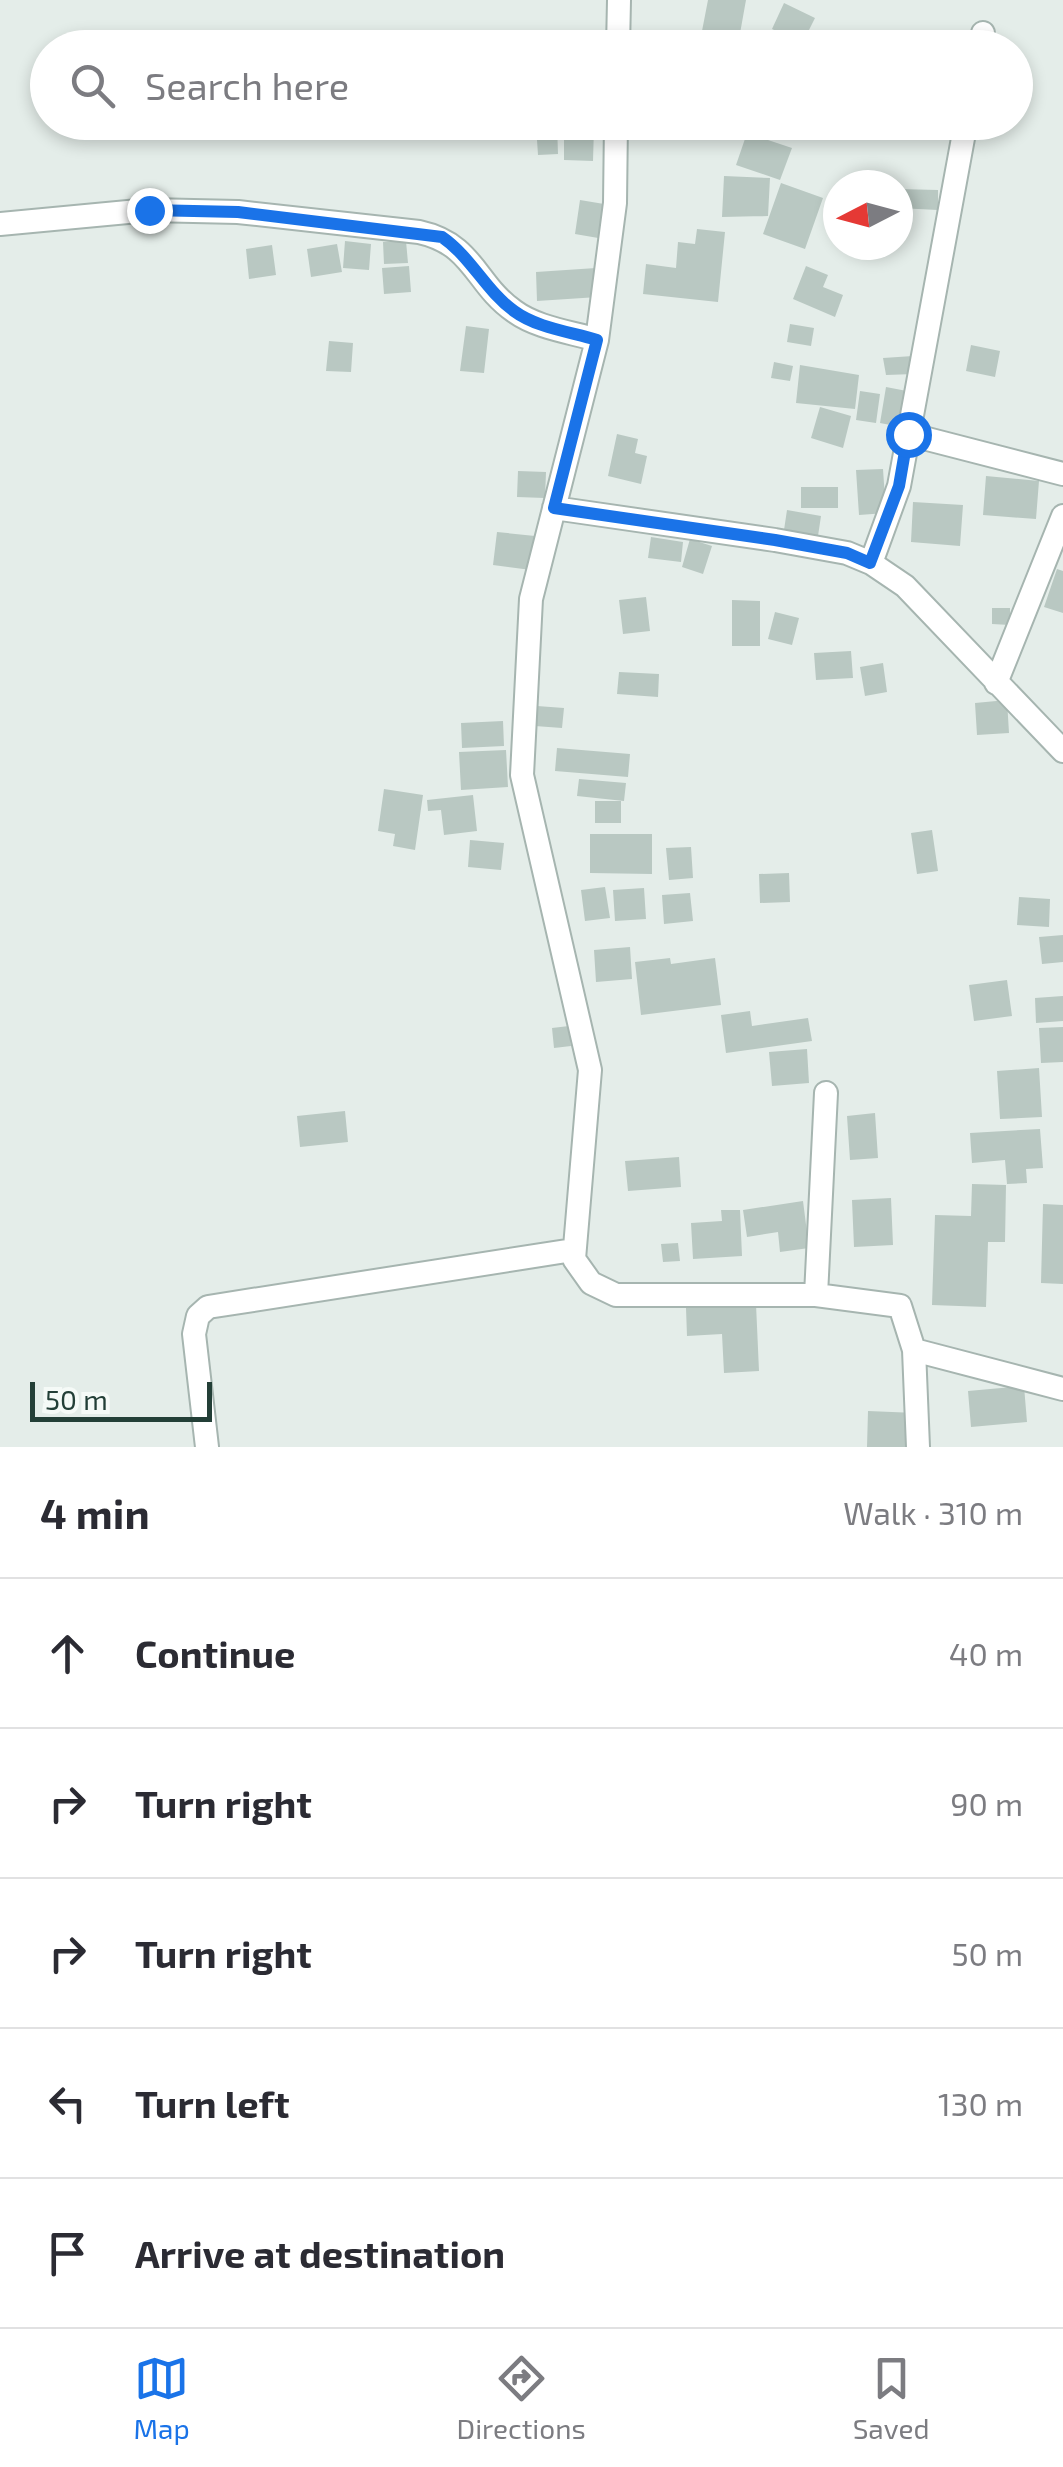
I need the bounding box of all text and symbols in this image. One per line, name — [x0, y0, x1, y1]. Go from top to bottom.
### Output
search box — [30, 30, 1033, 140]
icon: search — [65, 58, 120, 113]
text: Search here — [145, 62, 349, 108]
north arrow — [823, 170, 913, 260]
route end — [127, 188, 173, 234]
route start — [886, 412, 932, 458]
scale bar — [30, 1377, 212, 1422]
text: 50 m — [45, 1382, 108, 1416]
text: 4 min — [40, 1487, 150, 1537]
text: Walk · 310 m — [843, 1493, 1023, 1531]
icon: ahead — [40, 1626, 95, 1681]
text: Continue — [135, 1630, 295, 1676]
text: 40 m — [949, 1634, 1023, 1672]
icon: right — [40, 1776, 95, 1831]
text: Turn right — [135, 1780, 312, 1826]
text: 90 m — [950, 1784, 1023, 1822]
icon: right — [40, 1926, 95, 1981]
text: Turn right — [135, 1930, 312, 1976]
text: 50 m — [951, 1934, 1023, 1972]
icon: left — [40, 2076, 95, 2131]
text: Turn left — [135, 2080, 290, 2126]
text: 130 m — [938, 2084, 1023, 2122]
icon: arrive — [40, 2226, 95, 2281]
text: Arrive at destination — [135, 2230, 505, 2276]
tab: Map — [133, 2351, 190, 2445]
tab: Directions — [457, 2351, 586, 2445]
tab: Saved — [853, 2351, 930, 2445]

